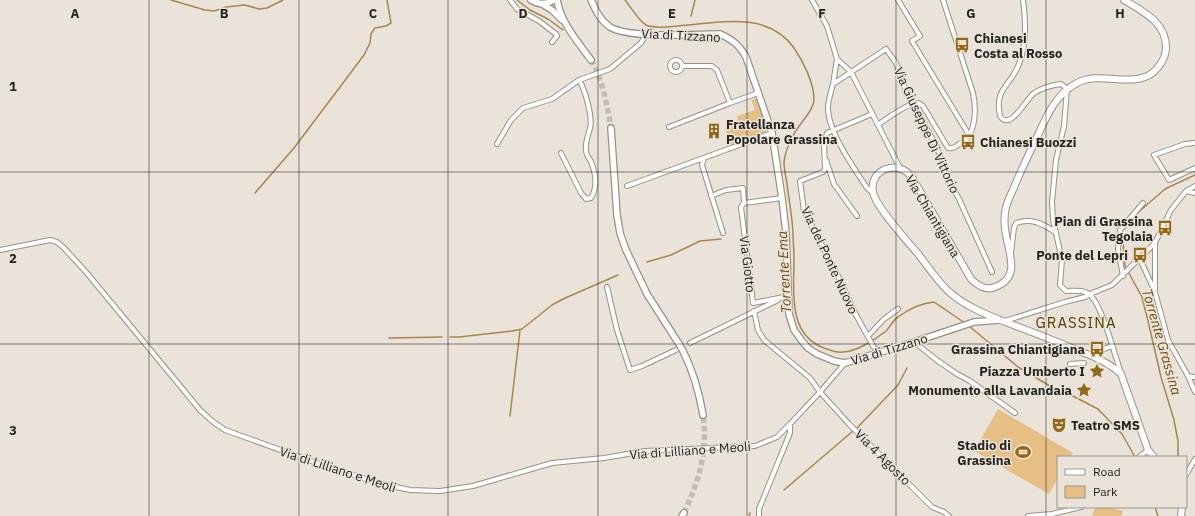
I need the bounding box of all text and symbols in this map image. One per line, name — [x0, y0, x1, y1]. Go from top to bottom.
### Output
text: A — [71, 5, 80, 22]
text: B — [220, 5, 229, 22]
text: C — [369, 5, 378, 22]
text: D — [518, 5, 528, 22]
text: E — [668, 5, 676, 22]
text: F — [818, 5, 826, 22]
text: G — [966, 5, 976, 22]
text: H — [1115, 5, 1125, 22]
street label: Via di Tizzano — [641, 25, 721, 46]
place label: Chianesi Costa al Rosso — [974, 30, 1062, 62]
bus stop icon: Chianesi Costa al Rosso — [953, 36, 971, 54]
street label: Via Giuseppe Di Vittorio — [890, 64, 963, 196]
text: 1 — [9, 78, 17, 95]
place label: Fratellanza Popolare Grassina — [726, 116, 837, 148]
building icon: Fratellanza Popolare Grassina — [705, 122, 723, 140]
bus stop icon: Chianesi Buozzi — [959, 133, 977, 151]
place label: Chianesi Buozzi — [980, 134, 1077, 151]
street label: Via Chiantigiana — [901, 172, 964, 261]
street label: Via del Ponte Nuovo — [797, 204, 862, 317]
place label: Pian di Grassina Tegolaia — [1054, 213, 1153, 245]
bus stop icon: Pian di Grassina Tegolaia — [1156, 219, 1174, 237]
water label: Torrente Ema — [773, 230, 795, 314]
street label: Via Giotto — [736, 235, 759, 293]
bus stop icon: Ponte del Lepri — [1131, 246, 1149, 264]
place label: Ponte del Lepri — [1036, 247, 1128, 264]
text: 2 — [9, 250, 17, 267]
water label: Torrente Grassina — [1138, 287, 1186, 397]
district label: GRASSINA — [1035, 313, 1117, 332]
street label: Via di Tizzano — [849, 330, 930, 369]
bus stop icon: Grassina Chiantigiana — [1088, 340, 1106, 358]
place label: Grassina Chiantigiana — [951, 341, 1085, 358]
place icon: Piazza Umberto I — [1088, 362, 1106, 380]
place label: Piazza Umberto I — [979, 363, 1085, 380]
place icon: Monumento alla Lavandaia — [1075, 381, 1093, 399]
place label: Monumento alla Lavandaia — [908, 382, 1072, 399]
theatre icon: Teatro SMS — [1050, 416, 1068, 434]
place label: Teatro SMS — [1071, 417, 1140, 434]
text: 3 — [9, 422, 17, 439]
street label: Via 4 Agosto — [851, 426, 914, 489]
place label: Stadio di Grassina — [957, 437, 1011, 469]
street label: Via di Lilliano e Meoli — [629, 438, 751, 463]
street label: Via di Lilliano e Meoli — [277, 443, 398, 496]
sports icon: Stadio di Grassina — [1014, 443, 1032, 461]
legend — [1057, 456, 1187, 508]
text: Road — [1093, 464, 1121, 479]
text: Park — [1093, 484, 1118, 499]

